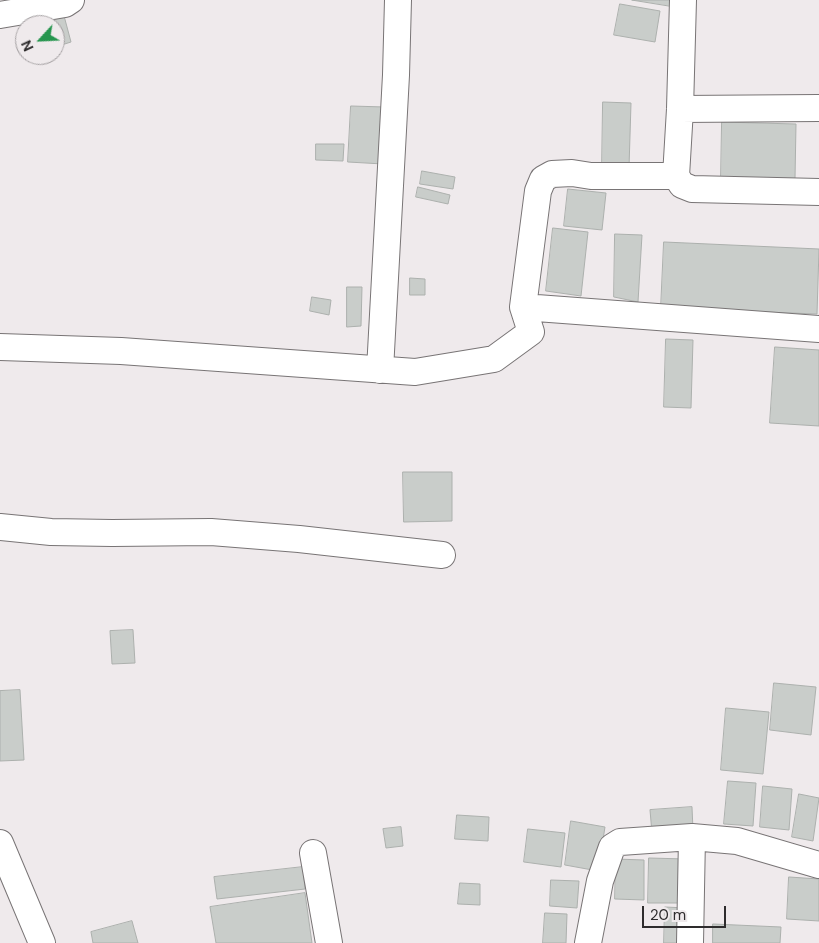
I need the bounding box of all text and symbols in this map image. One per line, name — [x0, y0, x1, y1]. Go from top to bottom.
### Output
north arrow — [15, 15, 65, 65]
text: N — [17, 37, 38, 54]
scale bar — [644, 896, 728, 928]
text: 20 m — [650, 905, 686, 925]

